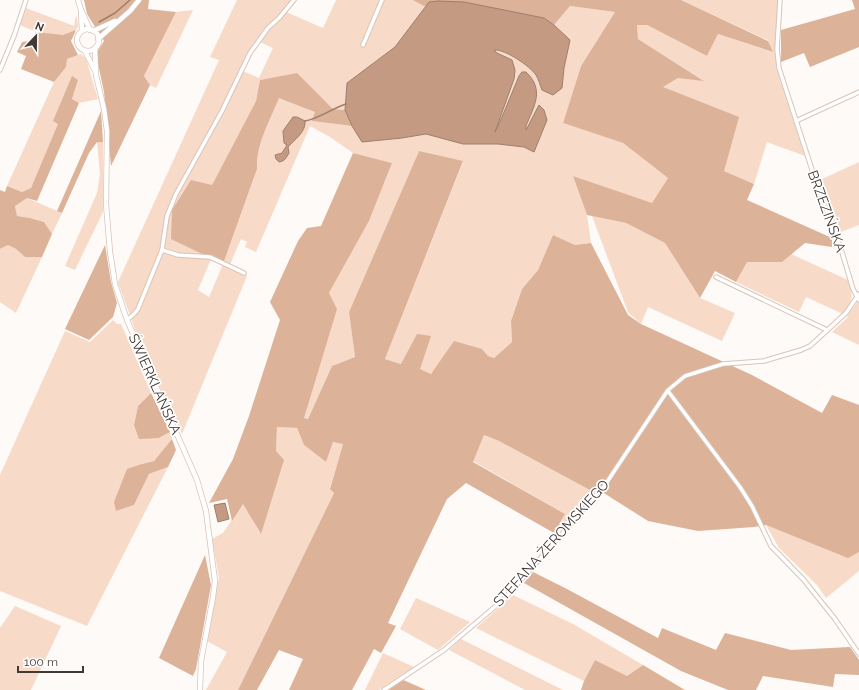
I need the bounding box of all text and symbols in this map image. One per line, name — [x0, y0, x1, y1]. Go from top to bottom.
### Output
north arrow — [16, 16, 56, 56]
text: N — [33, 20, 46, 35]
street label: BRZEZIŃSKA — [805, 168, 850, 255]
street label: ŚWIERKLAŃSKA — [126, 331, 185, 437]
street label: STEFANA ŻEROMSKIEGO — [488, 475, 612, 610]
scale bar — [18, 648, 83, 674]
text: 100 m — [24, 655, 58, 669]

